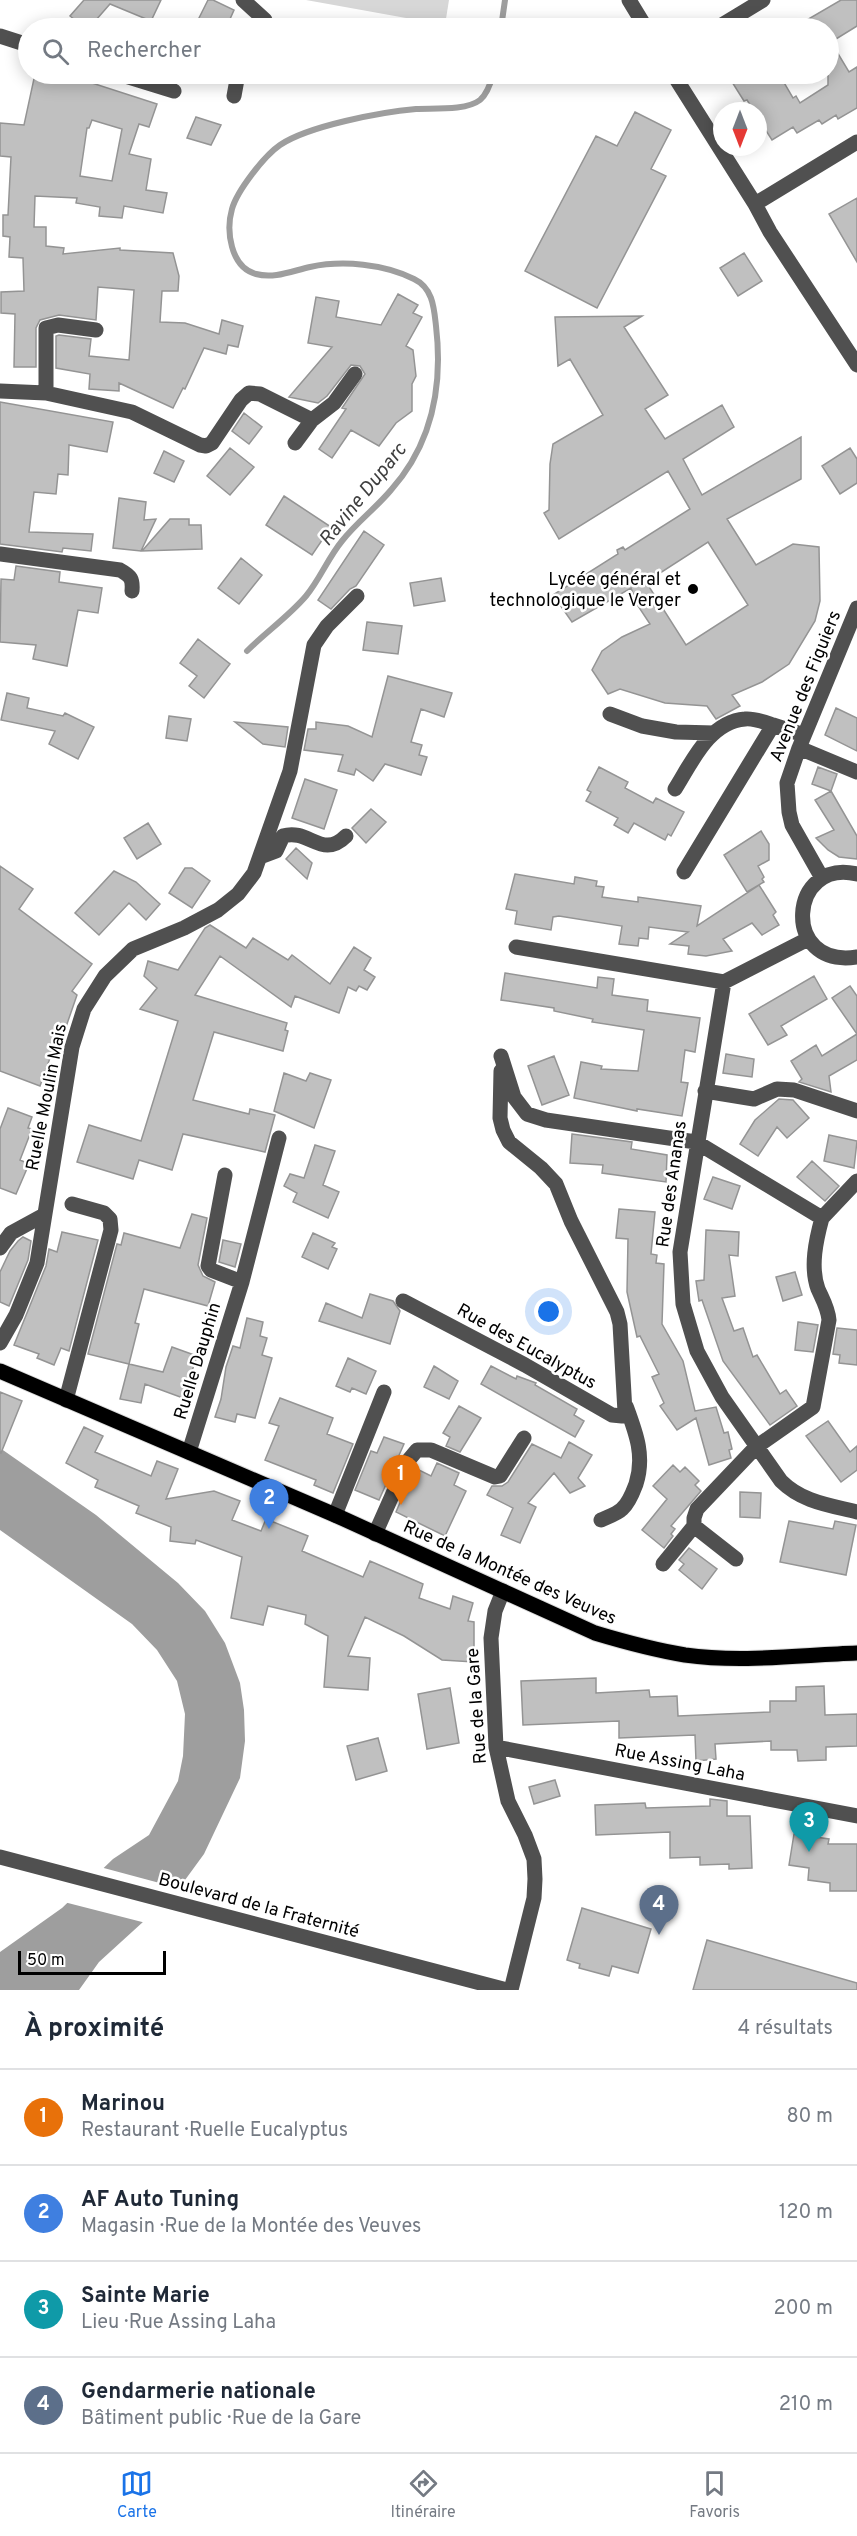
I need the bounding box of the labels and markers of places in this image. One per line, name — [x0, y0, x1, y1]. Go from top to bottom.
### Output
place label: Lycée général et technologique le Verger — [489, 569, 681, 613]
marker: Lycée général et technologique le Verger — [686, 582, 700, 596]
pin: 1 — [382, 1456, 420, 1505]
pin: 2 — [250, 1480, 288, 1529]
pin: 3 — [790, 1802, 828, 1852]
pin: 4 — [640, 1886, 678, 1935]

